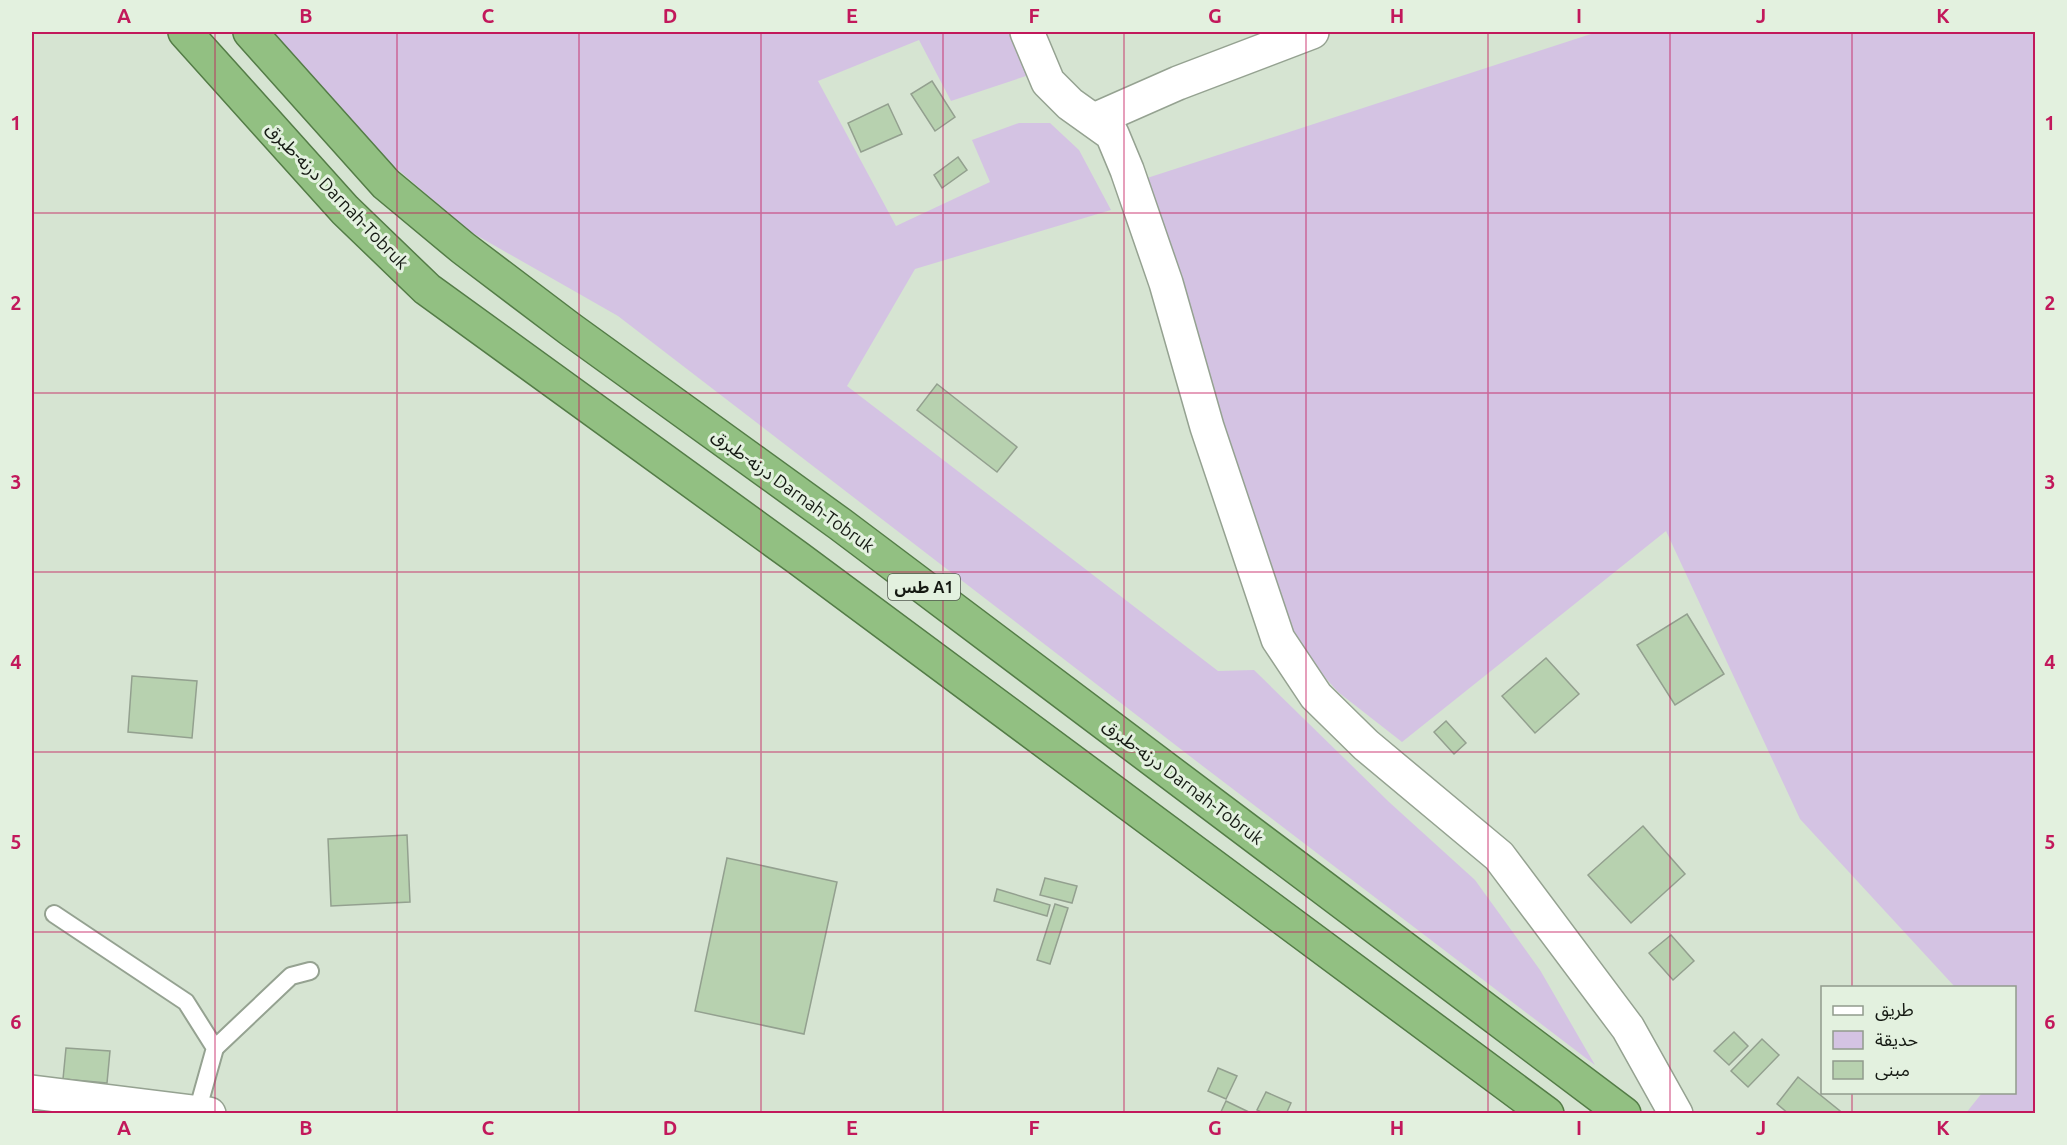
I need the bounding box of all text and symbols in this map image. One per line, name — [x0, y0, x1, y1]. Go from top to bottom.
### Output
text: A — [117, 4, 131, 27]
text: B — [299, 4, 313, 27]
text: C — [482, 4, 495, 27]
text: D — [663, 4, 677, 27]
text: E — [846, 4, 858, 27]
text: F — [1028, 4, 1040, 27]
text: G — [1208, 4, 1222, 27]
text: H — [1390, 4, 1404, 27]
text: I — [1576, 4, 1582, 27]
text: J — [1756, 4, 1766, 27]
text: K — [1936, 4, 1950, 27]
text: 1 — [10, 111, 22, 134]
text: 1 — [2044, 111, 2056, 134]
street label: درنه-طبرق Darnah-Tobruk — [261, 118, 413, 274]
text: 2 — [10, 291, 22, 314]
text: 2 — [2044, 291, 2056, 314]
street label: درنه-طبرق Darnah-Tobruk — [707, 425, 879, 557]
text: 3 — [10, 470, 22, 493]
text: 3 — [2044, 470, 2056, 493]
road number: طس A1 — [888, 574, 960, 600]
text: 4 — [10, 650, 22, 673]
text: 4 — [2044, 650, 2056, 673]
street label: درنه-طبرق Darnah-Tobruk — [1098, 714, 1268, 850]
text: 5 — [10, 830, 22, 853]
text: 5 — [2044, 830, 2056, 853]
legend — [1821, 986, 2016, 1094]
text: طريق — [1875, 999, 1914, 1021]
text: 6 — [10, 1010, 22, 1033]
text: 6 — [2044, 1010, 2056, 1033]
text: حديقة — [1875, 1029, 1918, 1049]
text: مبنى — [1875, 1059, 1910, 1081]
text: A — [117, 1116, 131, 1139]
text: B — [299, 1116, 313, 1139]
text: C — [482, 1116, 495, 1139]
text: D — [663, 1116, 677, 1139]
text: E — [846, 1116, 858, 1139]
text: F — [1028, 1116, 1040, 1139]
text: G — [1208, 1116, 1222, 1139]
text: H — [1390, 1116, 1404, 1139]
text: I — [1576, 1116, 1582, 1139]
text: J — [1756, 1116, 1766, 1139]
text: K — [1936, 1116, 1950, 1139]

